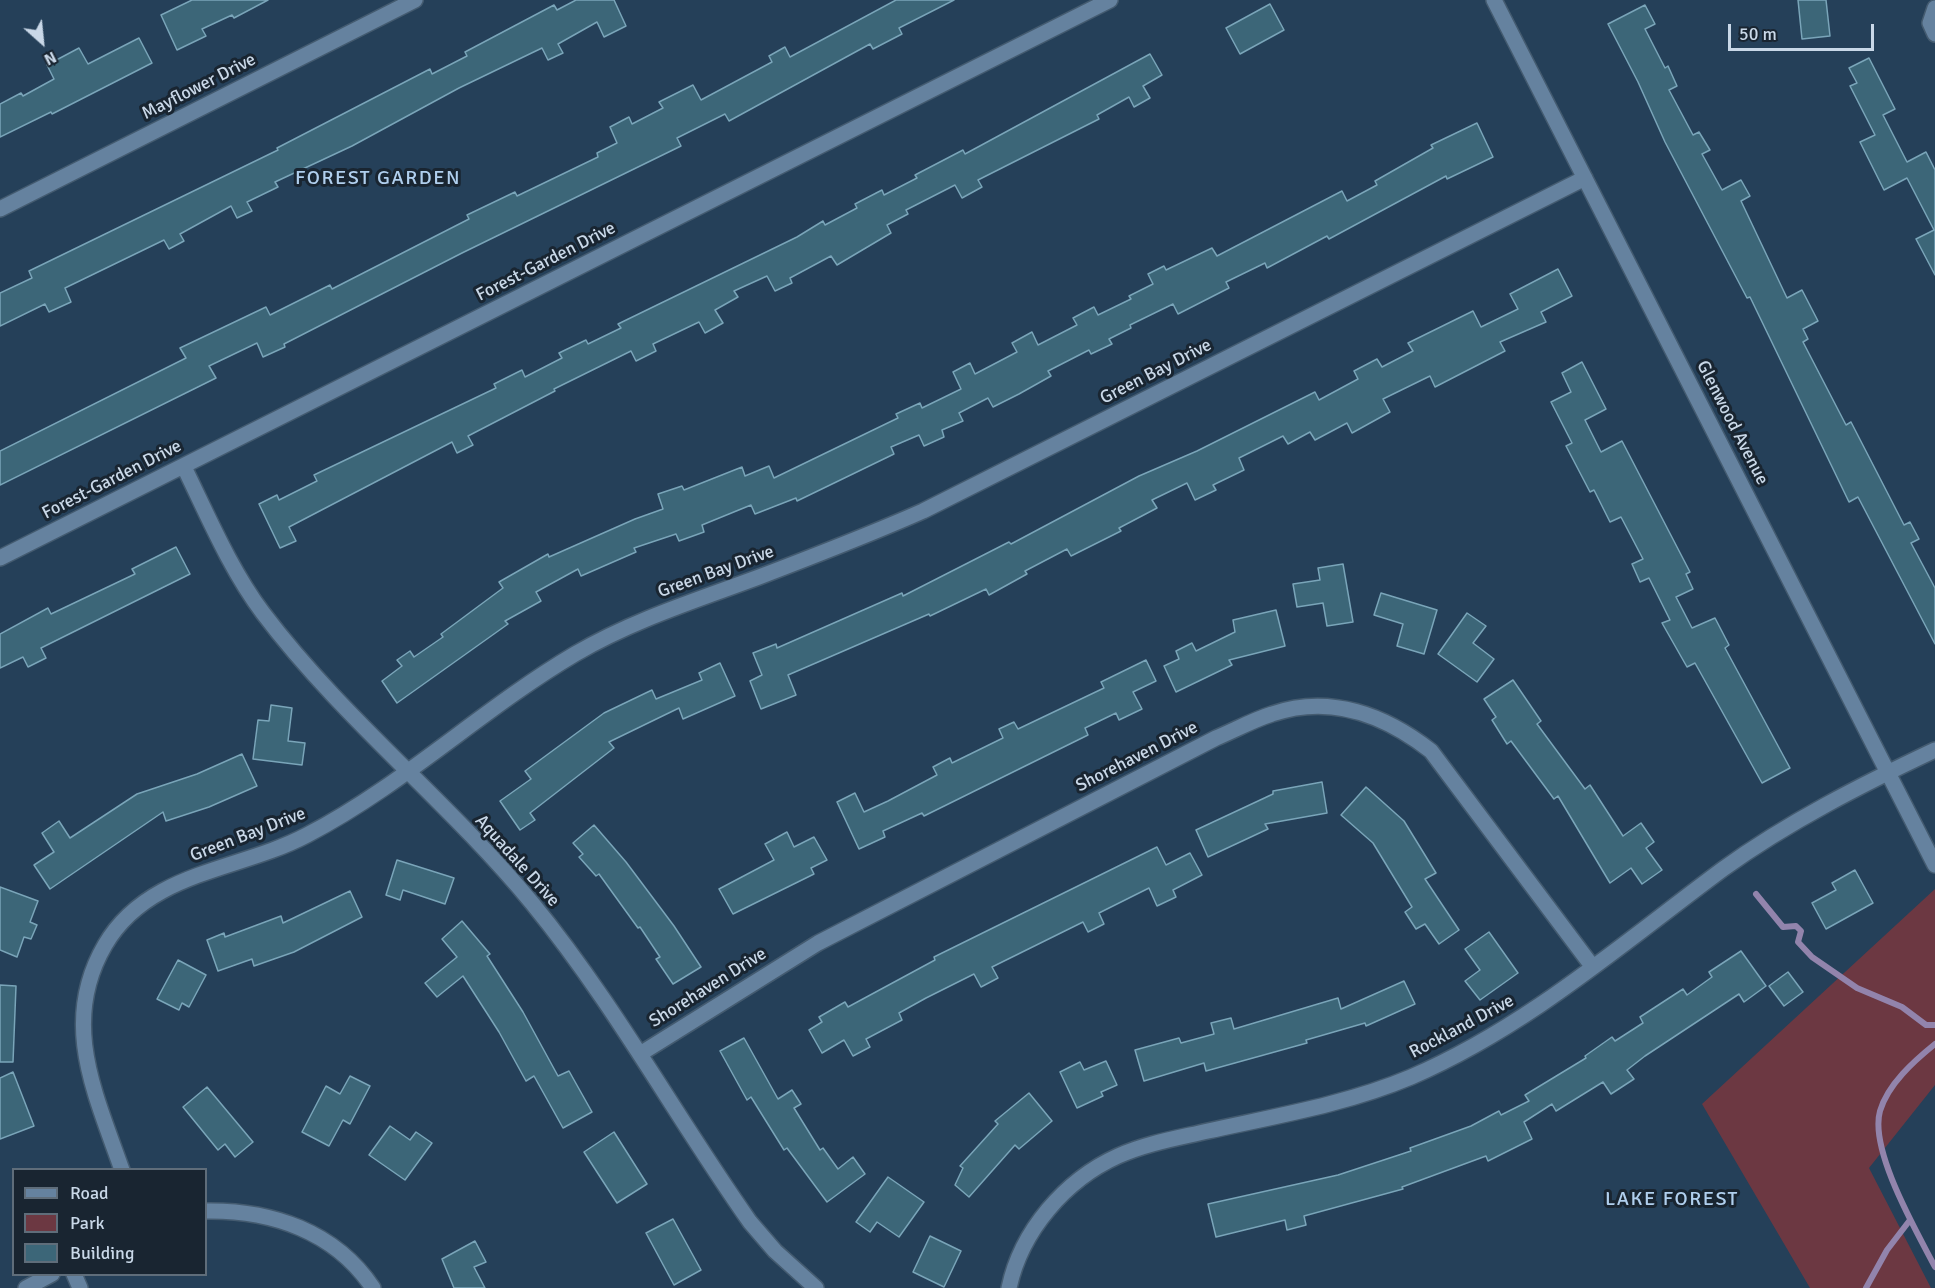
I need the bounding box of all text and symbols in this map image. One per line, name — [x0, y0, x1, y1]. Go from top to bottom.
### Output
north arrow — [12, 12, 72, 72]
scale bar — [1731, 12, 1876, 50]
text: 50 m — [1739, 23, 1777, 45]
text: N — [41, 47, 60, 69]
street label: Mayflower Drive — [138, 49, 260, 125]
district label: FOREST GARDEN — [295, 167, 461, 191]
street label: Forest-Garden Drive — [473, 217, 619, 307]
street label: Green Bay Drive — [1097, 335, 1215, 409]
street label: Glenwood Avenue — [1691, 357, 1773, 489]
street label: Forest-Garden Drive — [39, 435, 185, 525]
street label: Green Bay Drive — [655, 541, 777, 603]
street label: Shorehaven Drive — [1072, 717, 1202, 797]
street label: Green Bay Drive — [187, 803, 309, 867]
street label: Aquadale Drive — [470, 811, 564, 911]
street label: Shorehaven Drive — [645, 943, 771, 1033]
street label: Rockland Drive — [1406, 990, 1518, 1064]
legend — [12, 1168, 207, 1276]
text: Road — [70, 1182, 109, 1204]
district label: LAKE FOREST — [1605, 1188, 1739, 1212]
text: Park — [70, 1212, 105, 1234]
text: Building — [70, 1242, 134, 1264]

